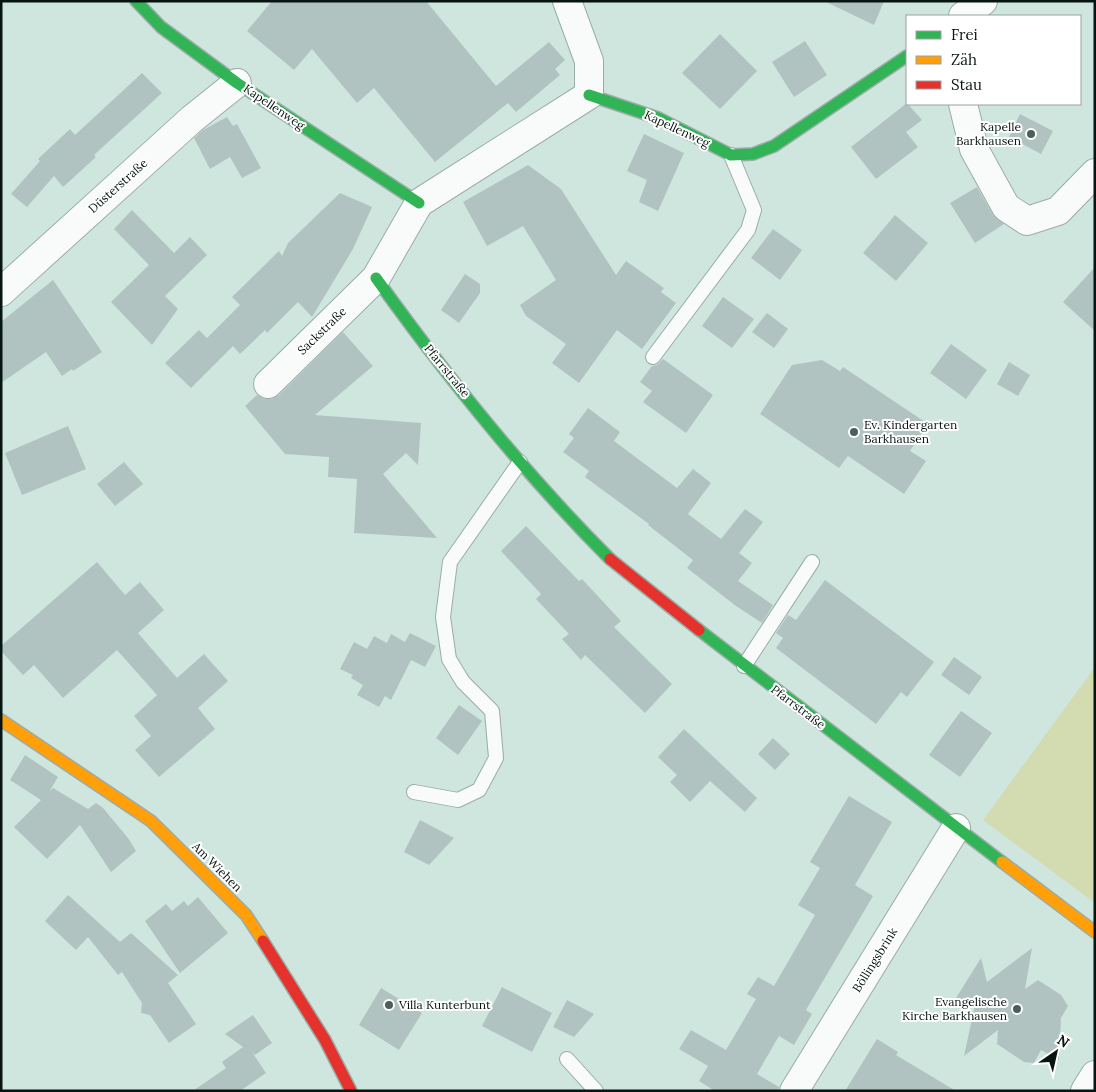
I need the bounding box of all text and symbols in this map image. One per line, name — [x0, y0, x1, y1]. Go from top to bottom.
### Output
legend — [906, 15, 1081, 105]
text: Frei — [951, 25, 978, 44]
text: Zäh — [951, 50, 977, 69]
text: Stau — [951, 75, 982, 94]
street label: Kapellenweg — [241, 81, 308, 133]
street label: Kapellenweg — [642, 107, 713, 150]
place label: Kapelle Barkhausen — [956, 119, 1021, 148]
marker: Kapelle Barkhausen — [1025, 128, 1037, 140]
street label: Düsterstraße — [85, 155, 151, 216]
street label: Sackstraße — [294, 303, 350, 358]
street label: Pfarrstraße — [421, 341, 474, 401]
place label: Ev. Kindergarten Barkhausen — [864, 417, 957, 446]
marker: Ev. Kindergarten Barkhausen — [848, 426, 860, 438]
street label: Pfarrstraße — [768, 681, 829, 732]
street label: Am Wiehen — [189, 838, 245, 895]
street label: Böllingsbrink — [849, 924, 901, 995]
place label: Evangelische Kirche Barkhausen — [902, 994, 1007, 1023]
place label: Villa Kunterbunt — [398, 997, 491, 1012]
marker: Villa Kunterbunt — [383, 999, 395, 1011]
marker: Evangelische Kirche Barkhausen — [1011, 1003, 1023, 1015]
north arrow — [1031, 1027, 1081, 1077]
text: N — [1054, 1031, 1073, 1052]

